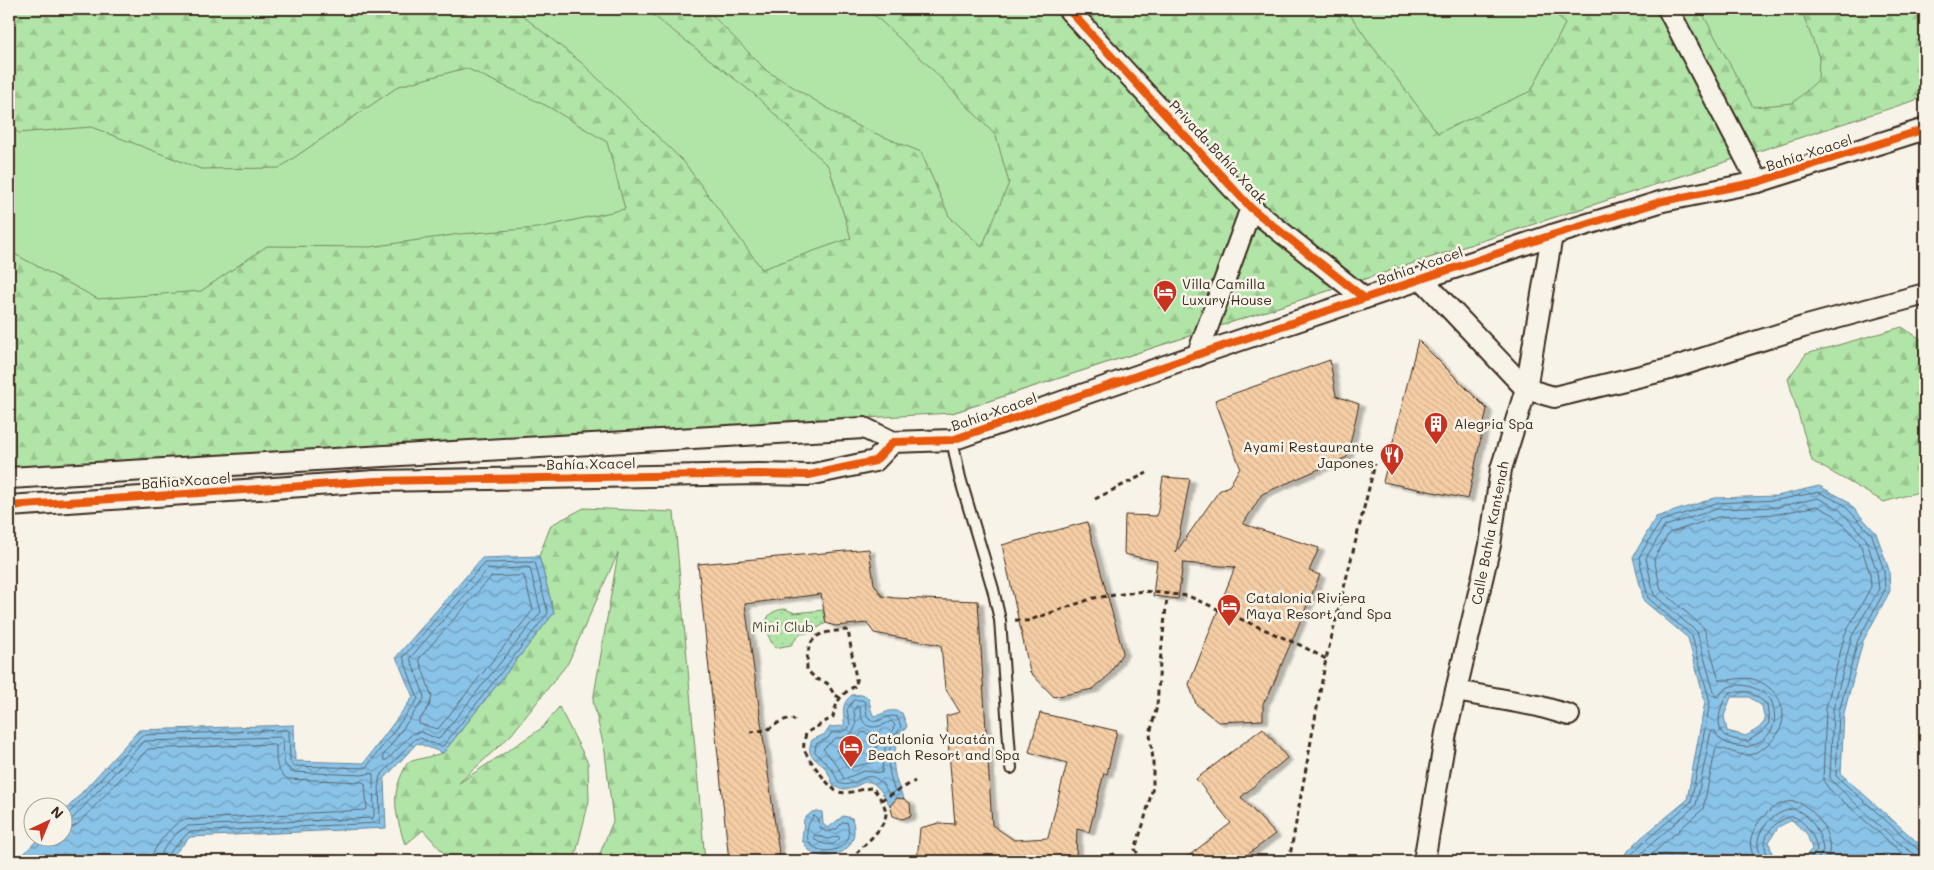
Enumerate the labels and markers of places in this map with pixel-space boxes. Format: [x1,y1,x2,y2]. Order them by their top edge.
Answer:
place label: Villa Camilla Luxury House [1182,274,1272,309]
hotel icon: Villa Camilla Luxury House [1152,279,1178,313]
building icon: Alegria Spa [1423,411,1449,445]
place label: Alegria Spa [1454,414,1534,433]
place label: Ayami Restaurante Japones [1243,437,1374,472]
restaurant icon: Ayami Restaurante Japones [1379,442,1405,476]
place label: Catalonia Riviera Maya Resort and Spa [1246,588,1392,623]
hotel icon: Catalonia Riviera Maya Resort and Spa [1216,593,1242,627]
place label: Catalonia Yucatán Beach Resort and Spa [868,729,1020,764]
hotel icon: Catalonia Yucatán Beach Resort and Spa [838,734,864,768]

